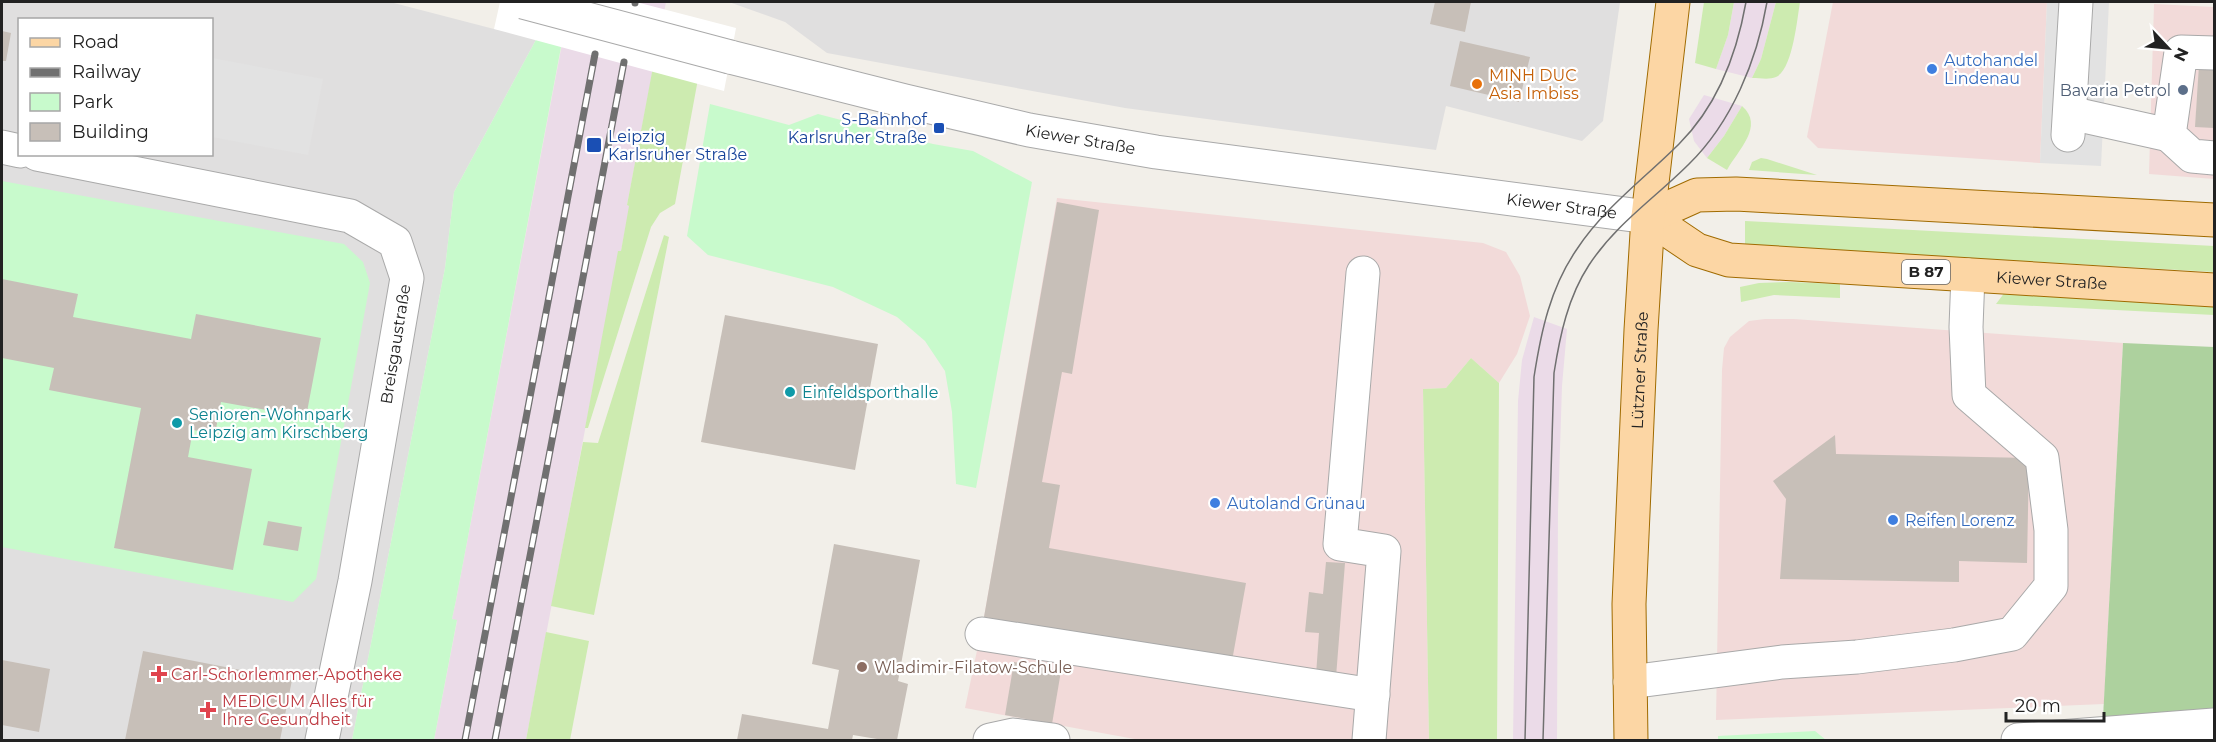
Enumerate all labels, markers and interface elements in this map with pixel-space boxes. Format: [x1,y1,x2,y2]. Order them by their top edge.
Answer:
legend [18,18,213,156]
north arrow [2138,18,2198,78]
text: Road [72,31,119,53]
text: N [2170,44,2192,64]
place label: Autohandel Lindenau [1944,51,2038,88]
text: Railway [72,61,141,83]
marker: Autohandel Lindenau [1925,62,1939,76]
place label: MINH DUC Asia Imbiss [1489,66,1579,103]
marker: MINH DUC Asia Imbiss [1470,77,1484,91]
place label: Bavaria Petrol [2060,81,2171,100]
marker: Bavaria Petrol [2176,83,2190,97]
text: Park [72,91,113,113]
place label: S-Bahnhof Karlsruher Straße [788,110,928,147]
text: Building [72,121,149,143]
marker: S-Bahnhof Karlsruher Straße [932,121,946,135]
street label: Kiewer Straße [1024,121,1137,158]
place label: Leipzig Karlsruher Straße [608,127,747,164]
marker: Leipzig Karlsruher Straße [585,136,603,154]
street label: Kiewer Straße [1505,189,1618,223]
road number: B 87 [1902,260,1950,284]
street label: Kiewer Straße [1996,268,2108,293]
street label: Breisgaustraße [377,283,414,405]
street label: Lützner Straße [1628,311,1652,430]
place label: Einfeldsporthalle [802,383,938,402]
marker: Einfeldsporthalle [783,385,797,399]
place label: Senioren-Wohnpark Leipzig am Kirschberg [189,405,368,442]
marker: Senioren-Wohnpark Leipzig am Kirschberg [170,416,184,430]
place label: Autoland Grünau [1227,494,1365,513]
marker: Autoland Grünau [1208,496,1222,510]
place label: Reifen Lorenz [1905,511,2015,530]
marker: Reifen Lorenz [1886,513,1900,527]
place label: Wladimir-Filatow-Schule [874,658,1072,677]
marker: Wladimir-Filatow-Schule [855,660,869,674]
place label: Carl-Schorlemmer-Apotheke [171,665,402,684]
marker: Carl-Schorlemmer-Apotheke [152,667,166,681]
scale bar [2006,685,2104,723]
place label: MEDICUM Alles für Ihre Gesundheit [222,692,374,729]
text: 20 m [2015,695,2061,717]
marker: MEDICUM Alles für Ihre Gesundheit [199,701,217,719]

